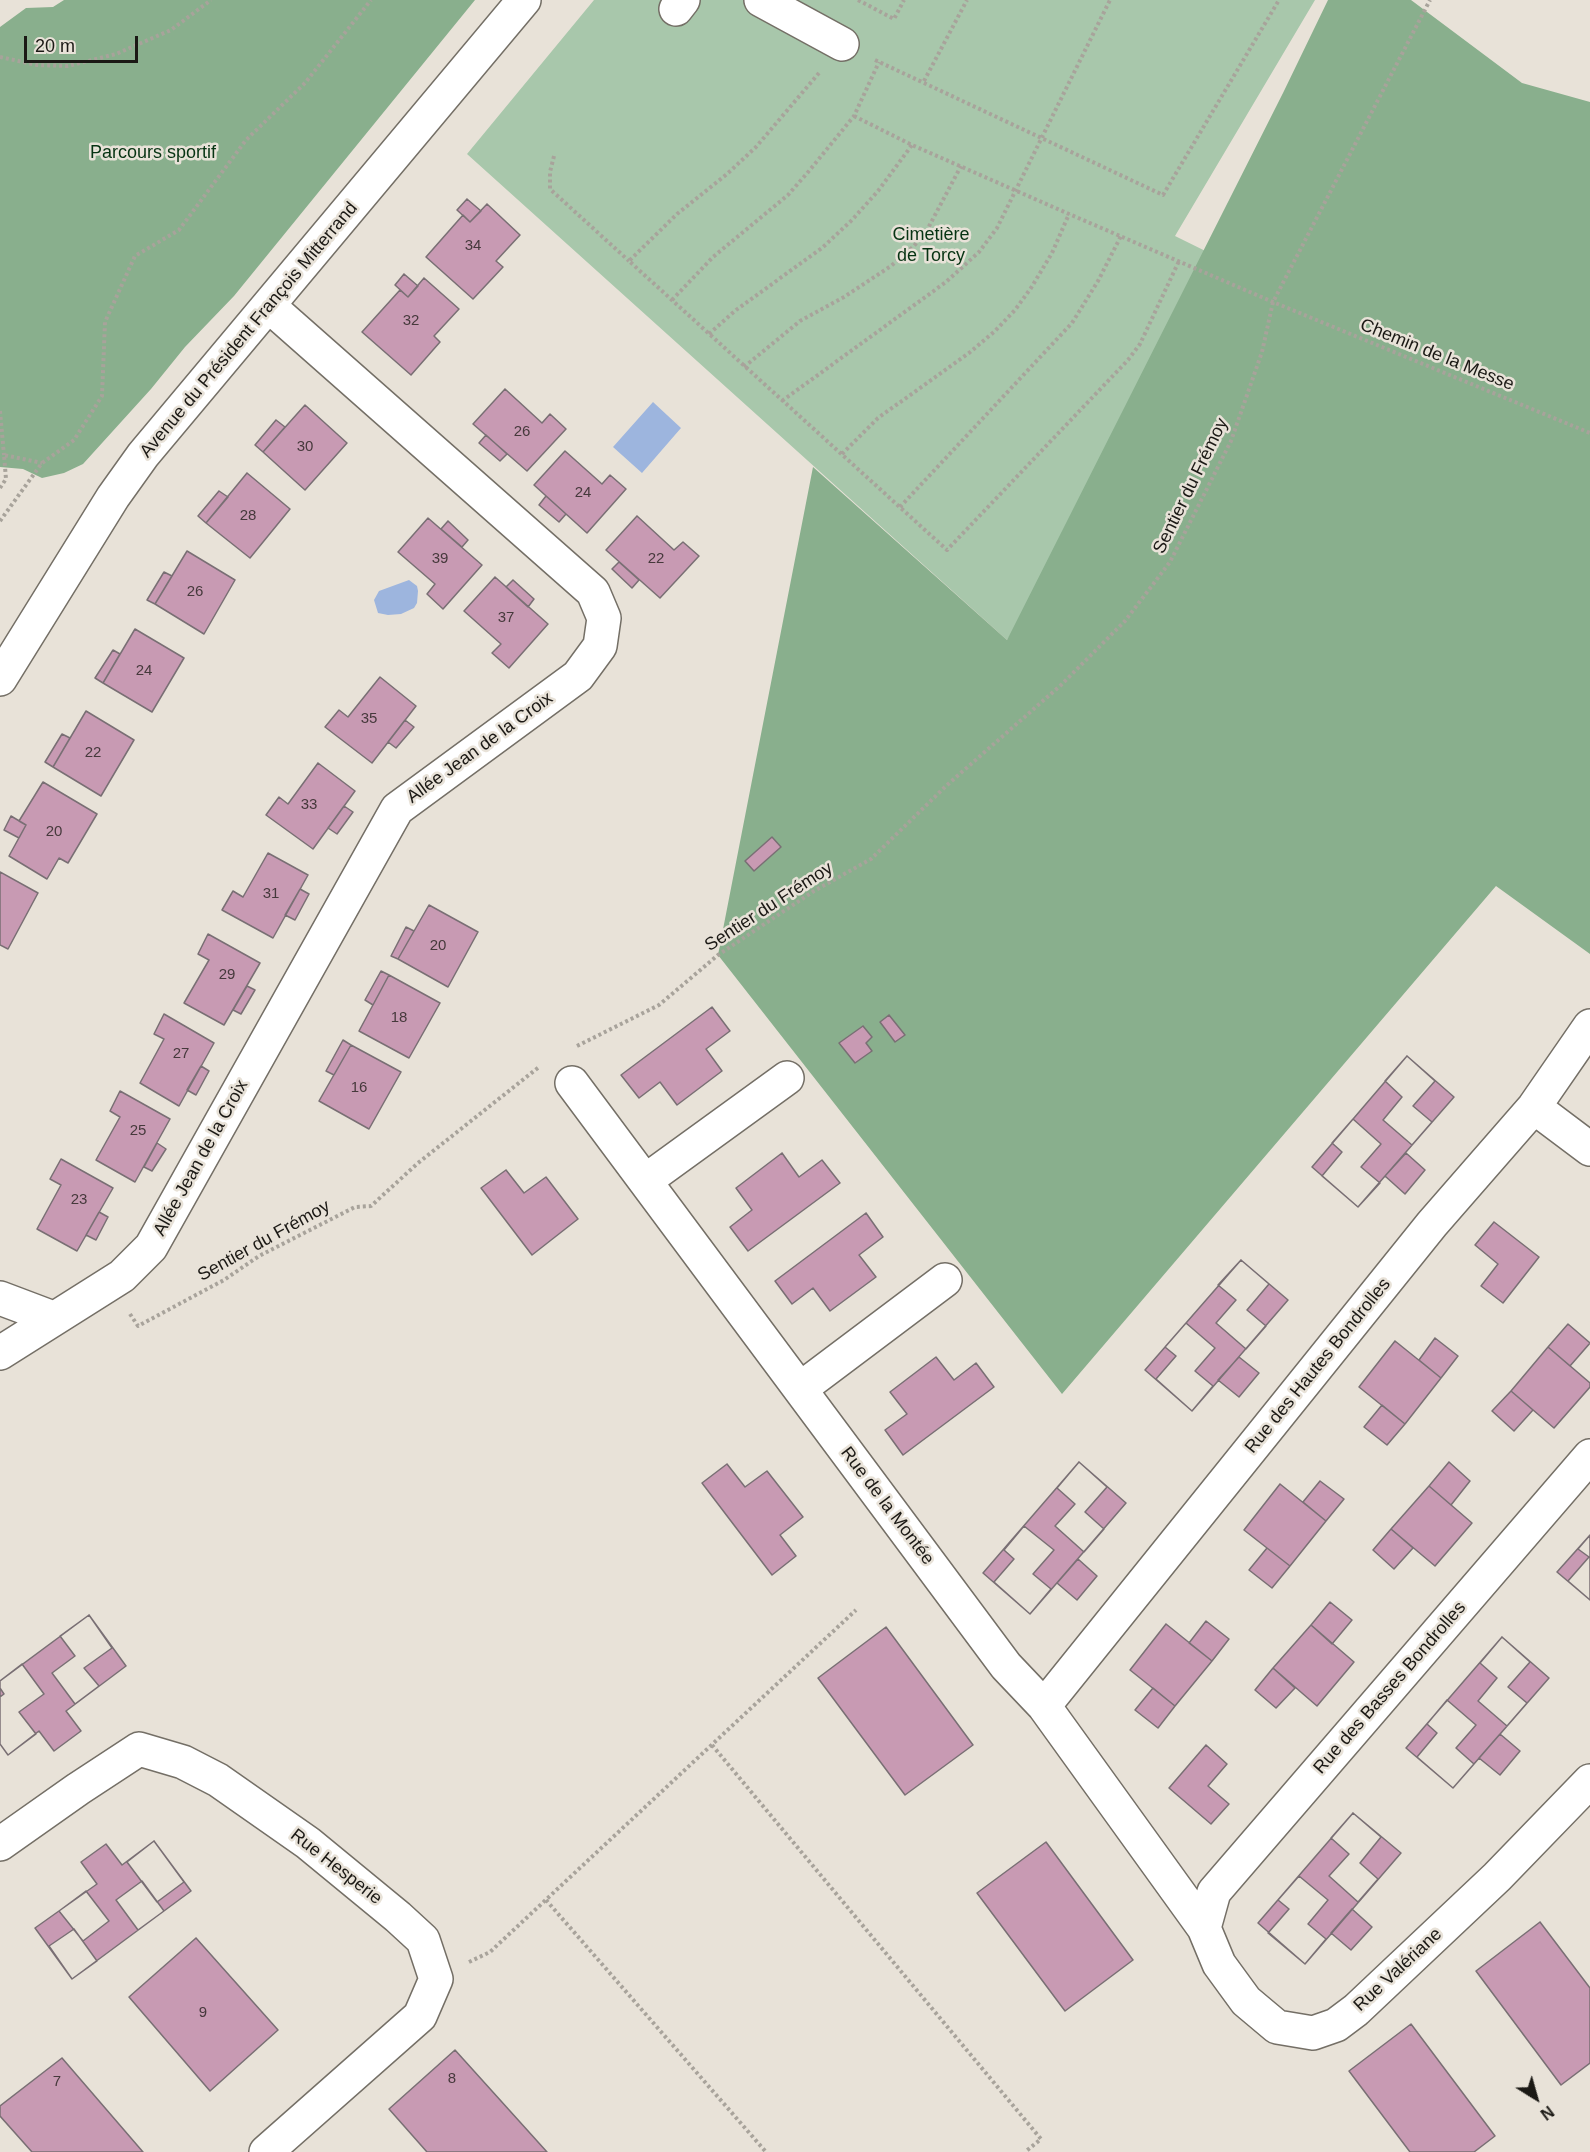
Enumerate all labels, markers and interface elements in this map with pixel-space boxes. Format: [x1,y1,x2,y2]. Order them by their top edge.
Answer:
scale bar [27,24,141,62]
text: 20 m [35,36,75,56]
park label: Parcours sportif [90,142,216,164]
street label: Avenue du Président François Mitterrand [136,198,362,462]
park label: Cimetière de Torcy [892,224,970,266]
house number: 34 [465,237,481,255]
house number: 32 [403,312,419,330]
street label: Chemin de la Messe [1357,314,1517,396]
street label: Sentier du Frémoy [1149,415,1233,557]
house number: 26 [514,423,530,441]
house number: 30 [297,438,313,456]
house number: 24 [575,484,591,502]
house number: 28 [240,507,256,525]
house number: 39 [432,550,448,568]
house number: 22 [648,550,664,568]
house number: 26 [187,583,203,601]
house number: 37 [498,609,514,627]
house number: 24 [136,662,152,680]
street label: Allée Jean de la Croix [403,688,557,808]
house number: 35 [361,710,377,728]
house number: 22 [85,744,101,762]
house number: 33 [301,796,317,814]
house number: 20 [46,823,62,841]
street label: Sentier du Frémoy [701,858,837,956]
house number: 31 [263,885,279,903]
house number: 20 [430,937,446,955]
house number: 29 [219,966,235,984]
house number: 18 [391,1009,407,1027]
house number: 27 [173,1045,189,1063]
street label: Allée Jean de la Croix [149,1076,253,1240]
house number: 16 [351,1079,367,1097]
house number: 25 [130,1122,146,1140]
house number: 23 [71,1191,87,1209]
street label: Sentier du Frémoy [194,1196,334,1286]
street label: Rue des Hautes Bondrolles [1241,1274,1395,1458]
street label: Rue de la Montée [836,1443,938,1569]
street label: Rue des Basses Bondrolles [1309,1597,1471,1779]
street label: Rue Hesperie [286,1825,386,1909]
street label: Rue Valériane [1349,1924,1447,2016]
house number: 9 [199,2004,207,2022]
north arrow [1506,2068,1566,2128]
house number: 8 [448,2070,456,2088]
house number: 7 [53,2073,61,2091]
text: N [1537,2103,1557,2123]

